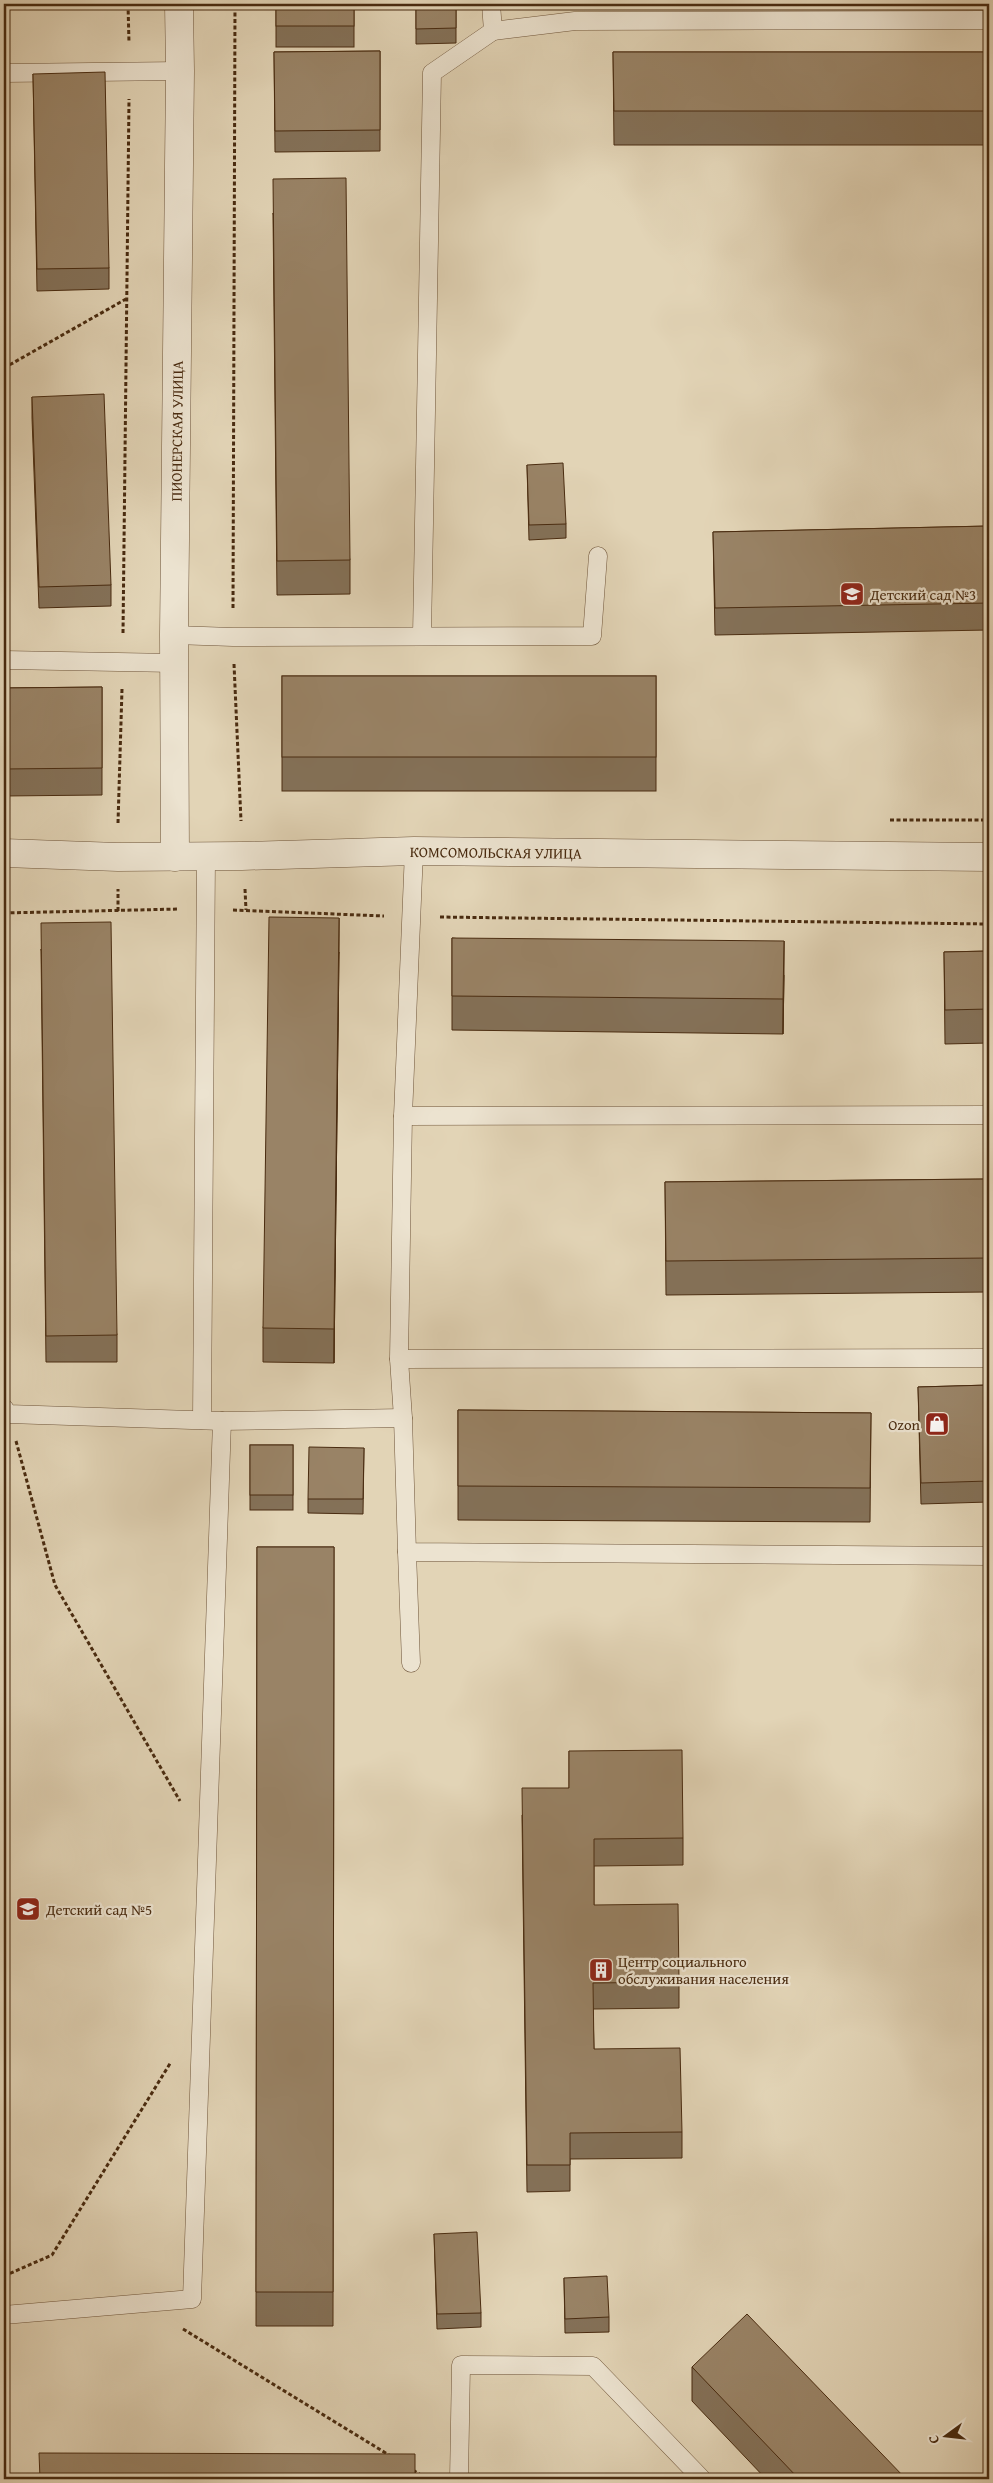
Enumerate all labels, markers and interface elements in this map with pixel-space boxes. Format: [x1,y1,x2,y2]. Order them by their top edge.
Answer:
street label: ПИОНЕРСКАЯ УЛИЦА [165,361,187,501]
school or university icon: Детский сад №3 [839,581,865,607]
place label: Детский сад №3 [869,584,976,605]
street label: КОМСОМОЛЬСКАЯ УЛИЦА [410,840,582,863]
shop icon: Ozon [924,1411,950,1437]
place label: Ozon [888,1414,921,1435]
school or university icon: Детский сад №5 [15,1896,41,1922]
place label: Детский сад №5 [45,1899,152,1920]
place label: Центр социального обслуживания населения [618,1951,789,1989]
building icon: Центр социального обслуживания населения [588,1957,614,1983]
north arrow [920,2410,970,2460]
text: С [923,2433,944,2446]

